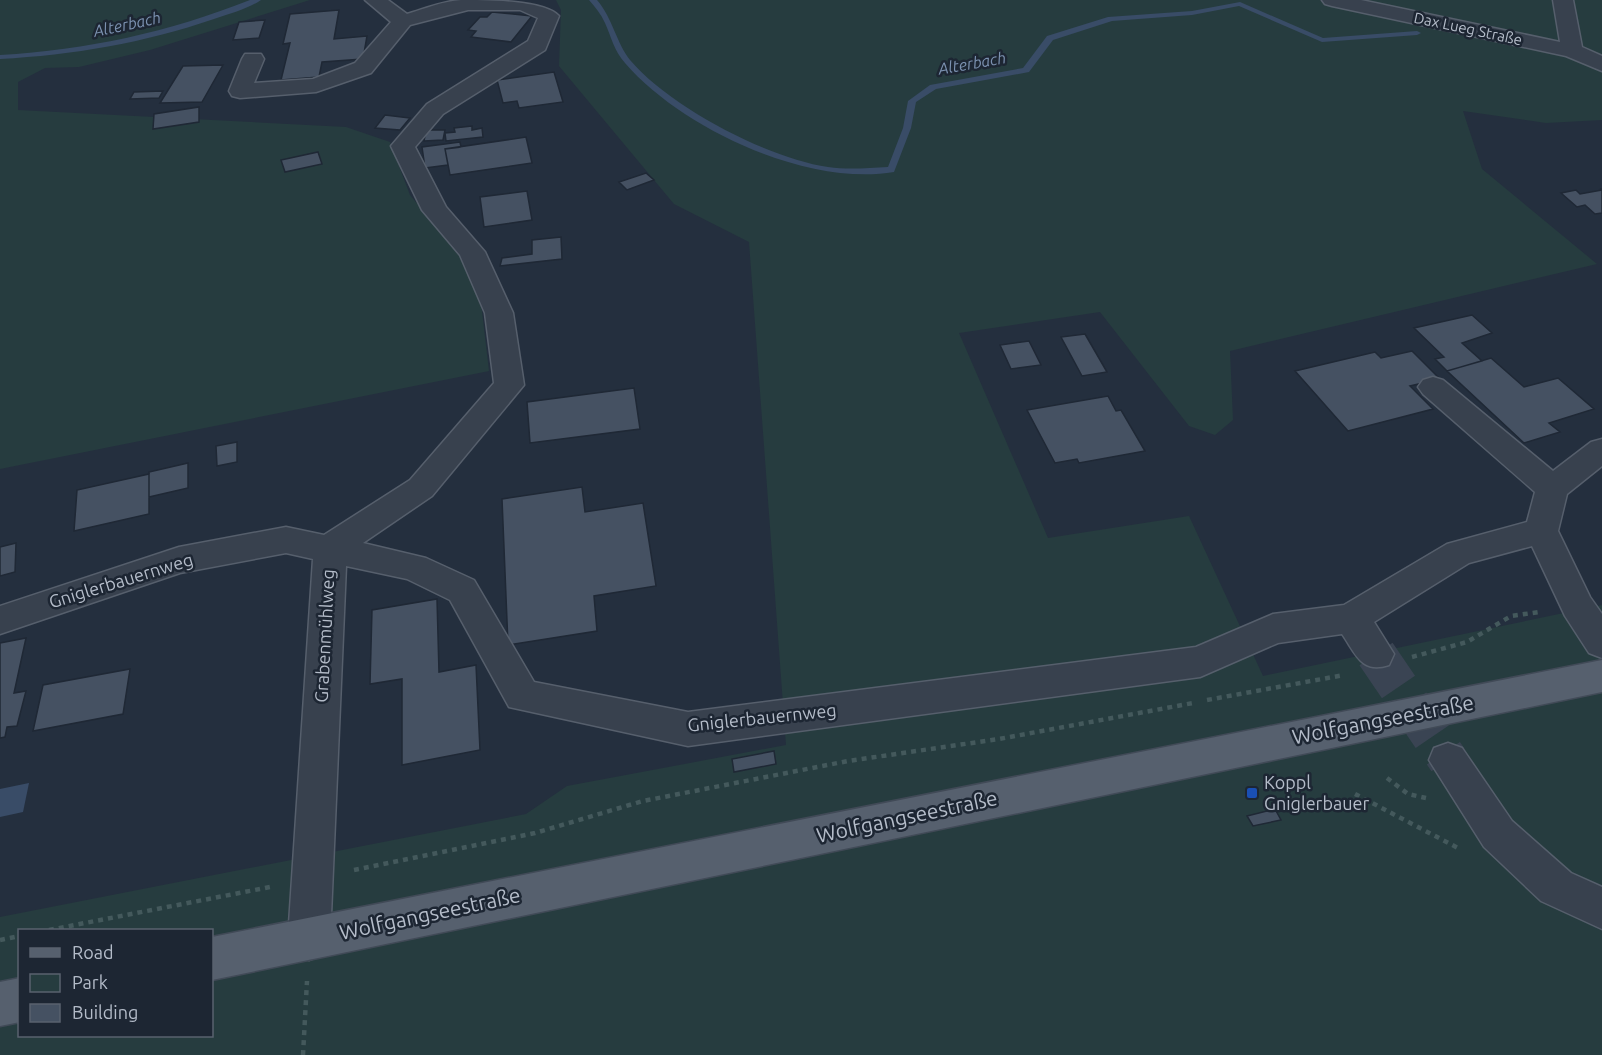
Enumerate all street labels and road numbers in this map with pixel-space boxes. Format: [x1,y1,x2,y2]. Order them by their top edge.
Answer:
street label: Dax Lueg Straße [1412,9,1524,48]
street label: Gniglerbauernweg [46,549,195,611]
street label: Grabenmühlweg [311,569,337,703]
street label: Wolfgangseestraße [1290,690,1476,748]
street label: Gniglerbauernweg [686,699,837,735]
street label: Wolfgangseestraße [814,785,1000,847]
street label: Wolfgangseestraße [337,882,523,944]

